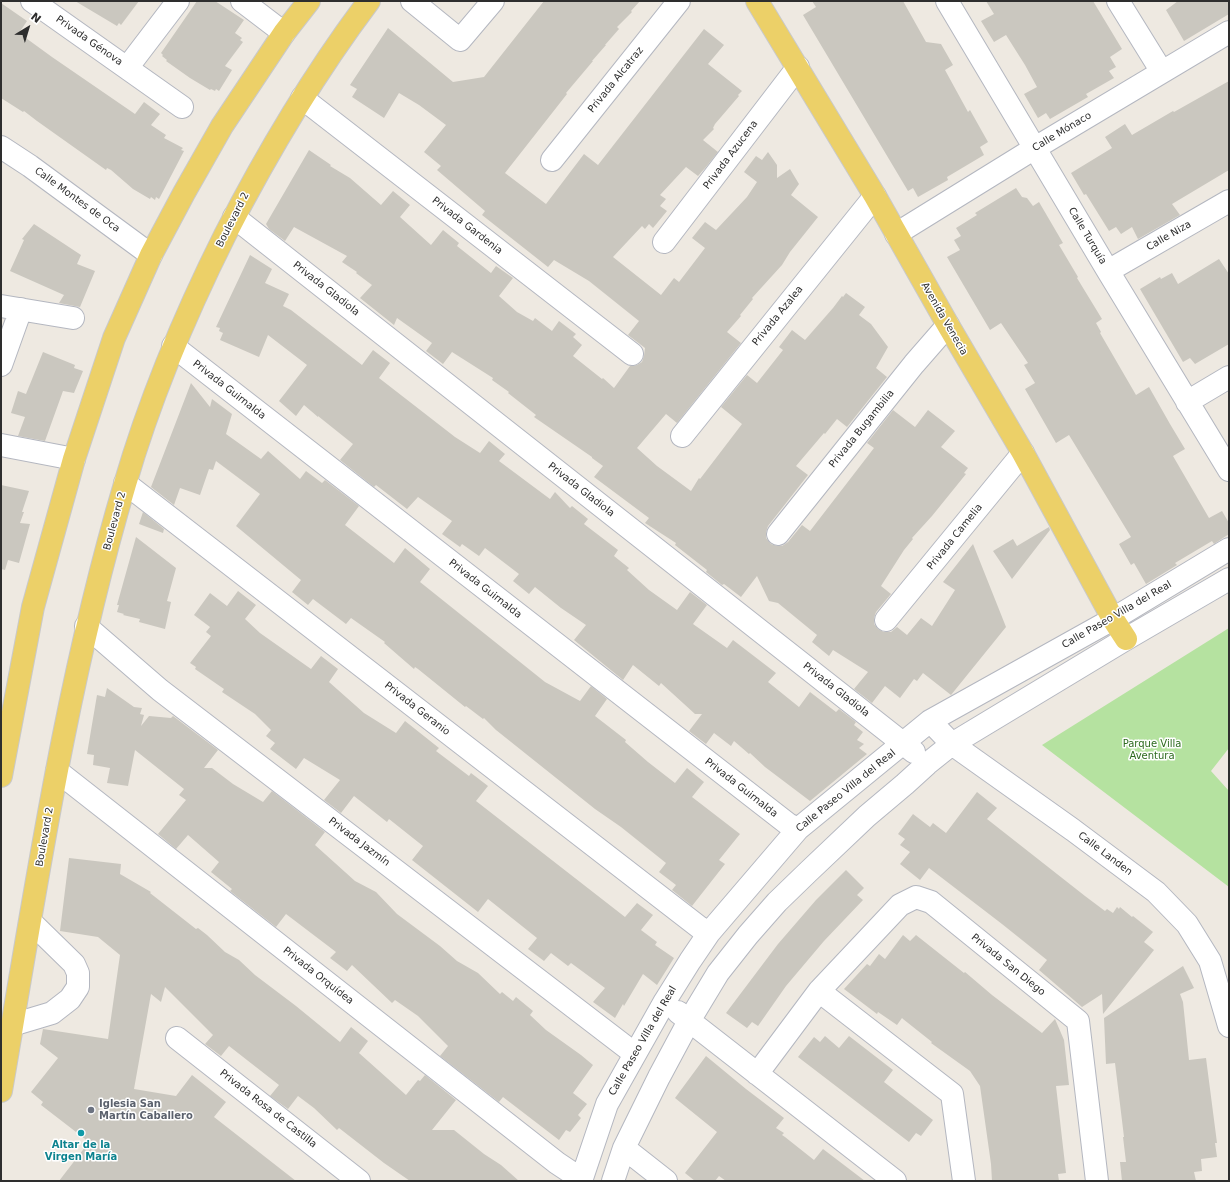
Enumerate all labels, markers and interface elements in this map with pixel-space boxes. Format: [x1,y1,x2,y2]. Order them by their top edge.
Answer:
north arrow [8,8,48,48]
text: N [28,10,43,26]
street label: Privada Génova [53,13,125,69]
street label: Privada Alcatraz [586,45,646,115]
street label: Calle Mónaco [1030,110,1094,154]
street label: Privada Azucena [701,118,761,192]
street label: Calle Montes de Oca [32,165,122,235]
street label: Boulevard 2 [214,190,252,250]
street label: Privada Gardenia [429,195,505,257]
street label: Calle Turquía [1065,205,1109,267]
street label: Calle Niza [1145,218,1193,254]
street label: Privada Gladiola [290,259,362,319]
street label: Avenida Venecia [918,280,970,358]
street label: Privada Azalea [750,284,806,348]
street label: Privada Guirnalda [190,358,268,422]
street label: Privada Bugambilia [827,388,897,470]
street label: Privada Gladiola [545,460,617,520]
street label: Boulevard 2 [101,490,129,552]
street label: Privada Camelia [925,502,985,572]
street label: Privada Guirnalda [446,557,524,621]
street label: Calle Paseo Villa del Real [1060,579,1174,651]
street label: Privada Gladiola [800,660,872,720]
street label: Privada Geranio [382,680,452,738]
park label: Parque Villa Aventura [1123,738,1181,762]
street label: Calle Paseo Villa del Real [794,747,898,835]
street label: Privada Guirnalda [702,756,780,820]
street label: Boulevard 2 [34,806,56,868]
street label: Privada Jazmín [326,815,392,869]
street label: Calle Landen [1075,830,1135,878]
street label: Privada San Diego [969,932,1047,998]
street label: Privada Orquídea [280,945,356,1007]
street label: Calle Paseo Villa del Real [607,984,679,1098]
street label: Privada Rosa de Castilla [217,1067,319,1151]
place label: Iglesia San Martín Caballero [99,1098,193,1122]
marker: Iglesia San Martín Caballero [86,1105,96,1115]
marker: Altar de la Virgen María [76,1128,86,1138]
place label: Altar de la Virgen María [45,1139,117,1162]

